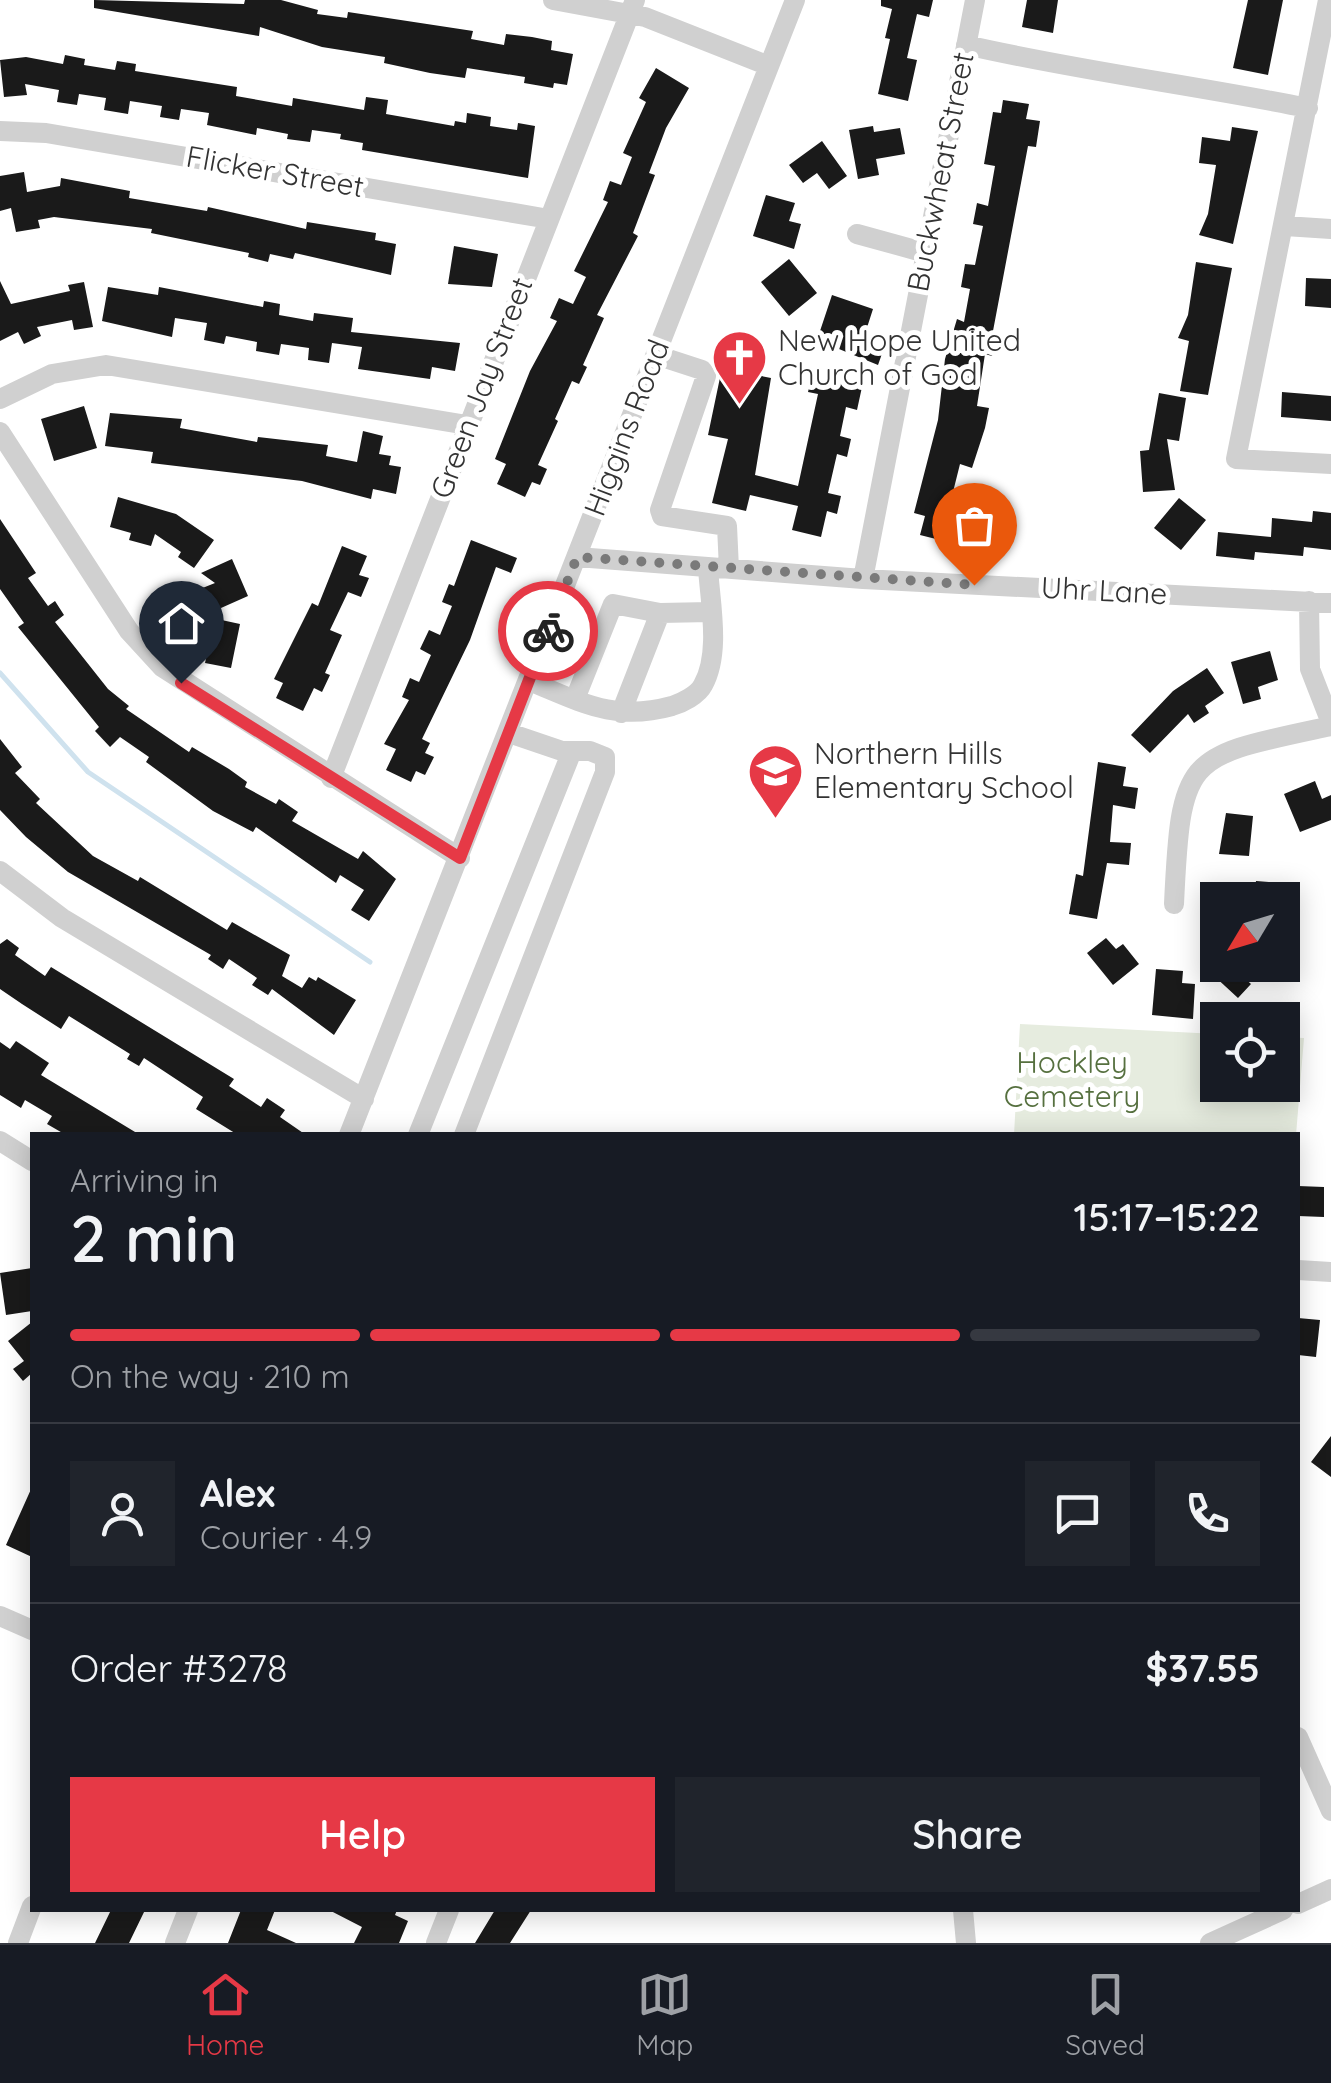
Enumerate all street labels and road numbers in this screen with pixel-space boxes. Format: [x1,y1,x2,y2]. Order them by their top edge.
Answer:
street label: Buckwheat Street [898,49,982,295]
street label: Flicker Street [183,137,367,205]
street label: Green Jay Street [421,272,541,504]
street label: Higgins Road [575,334,677,521]
street label: Uhr Lane [1040,568,1168,612]

